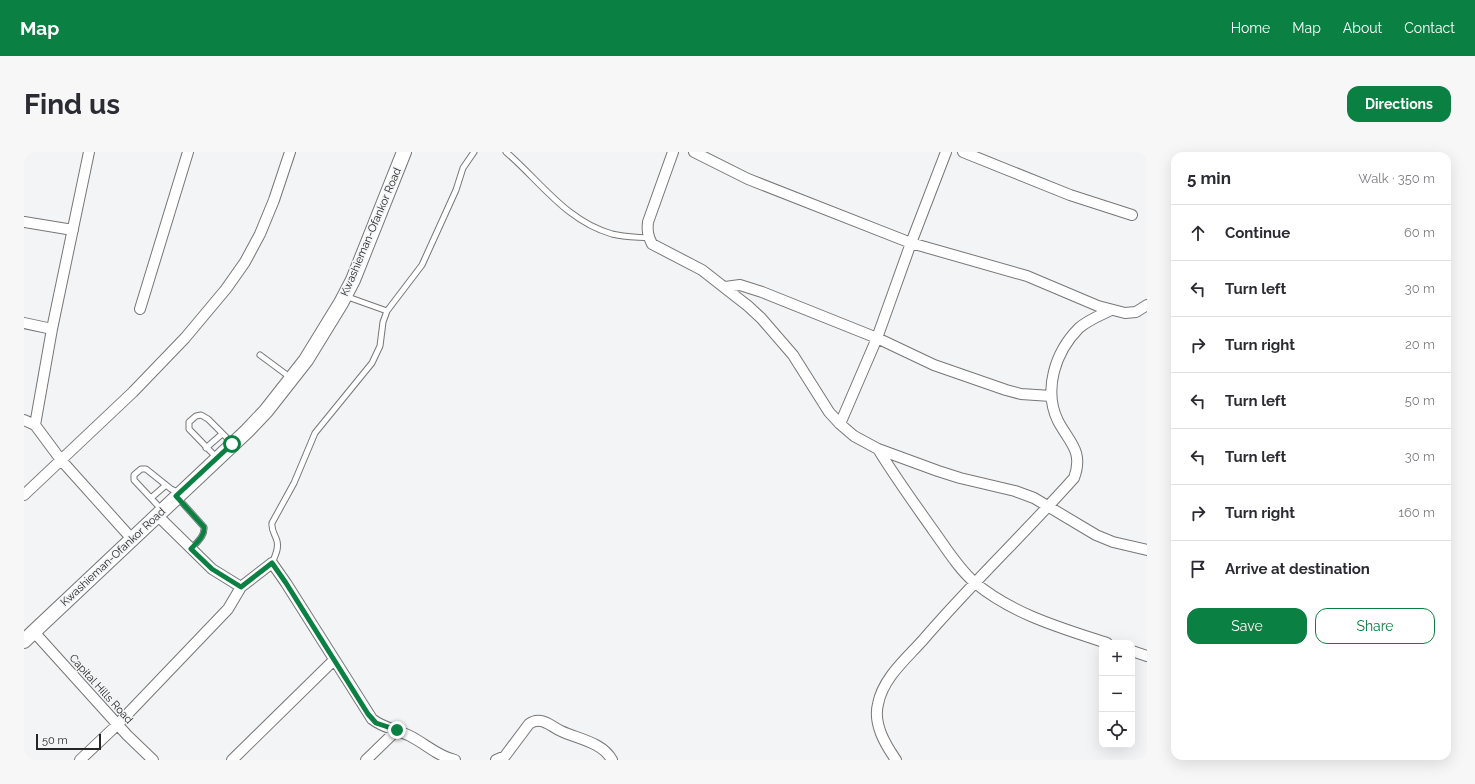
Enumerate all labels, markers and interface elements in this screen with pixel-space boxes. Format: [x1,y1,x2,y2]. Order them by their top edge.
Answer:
text: Map [20,17,59,39]
text: Home [1231,20,1270,36]
text: Map [1292,20,1321,36]
text: About [1343,20,1382,36]
text: Contact [1404,20,1455,36]
button: Directions [1347,86,1451,122]
text: Find us [24,88,120,121]
street label: Kwashieman-Ofankor Road [338,166,404,298]
text: 5 min [1187,168,1231,188]
text: Walk · 350 m [1358,171,1435,186]
icon: ahead [1187,222,1209,244]
text: Continue [1225,224,1290,242]
text: 60 m [1404,225,1435,240]
icon: left [1187,278,1209,300]
text: Turn left [1225,280,1286,298]
text: 30 m [1405,281,1435,296]
icon: right [1187,334,1209,356]
text: Turn right [1225,336,1295,354]
text: 20 m [1405,337,1435,352]
icon: left [1187,390,1209,412]
text: Turn left [1225,392,1286,410]
text: 50 m [1405,393,1435,408]
route start [223,435,241,453]
icon: left [1187,446,1209,468]
text: Turn left [1225,448,1286,466]
text: 30 m [1405,449,1435,464]
icon: right [1187,502,1209,524]
text: Turn right [1225,504,1295,522]
street label: Kwashieman-Ofankor Road [58,505,168,609]
text: 160 m [1398,505,1435,520]
icon: arrive [1187,558,1209,580]
text: Arrive at destination [1225,560,1370,578]
button: Save [1187,608,1307,644]
button: Share [1315,608,1435,644]
map controls [1099,640,1135,748]
button: + [1099,640,1135,676]
street label: Capital Hills Road [66,652,136,726]
button: − [1099,676,1135,712]
button: locate [1099,712,1135,748]
route end [388,721,406,739]
scale bar [36,732,101,751]
text: 50 m [42,734,68,747]

